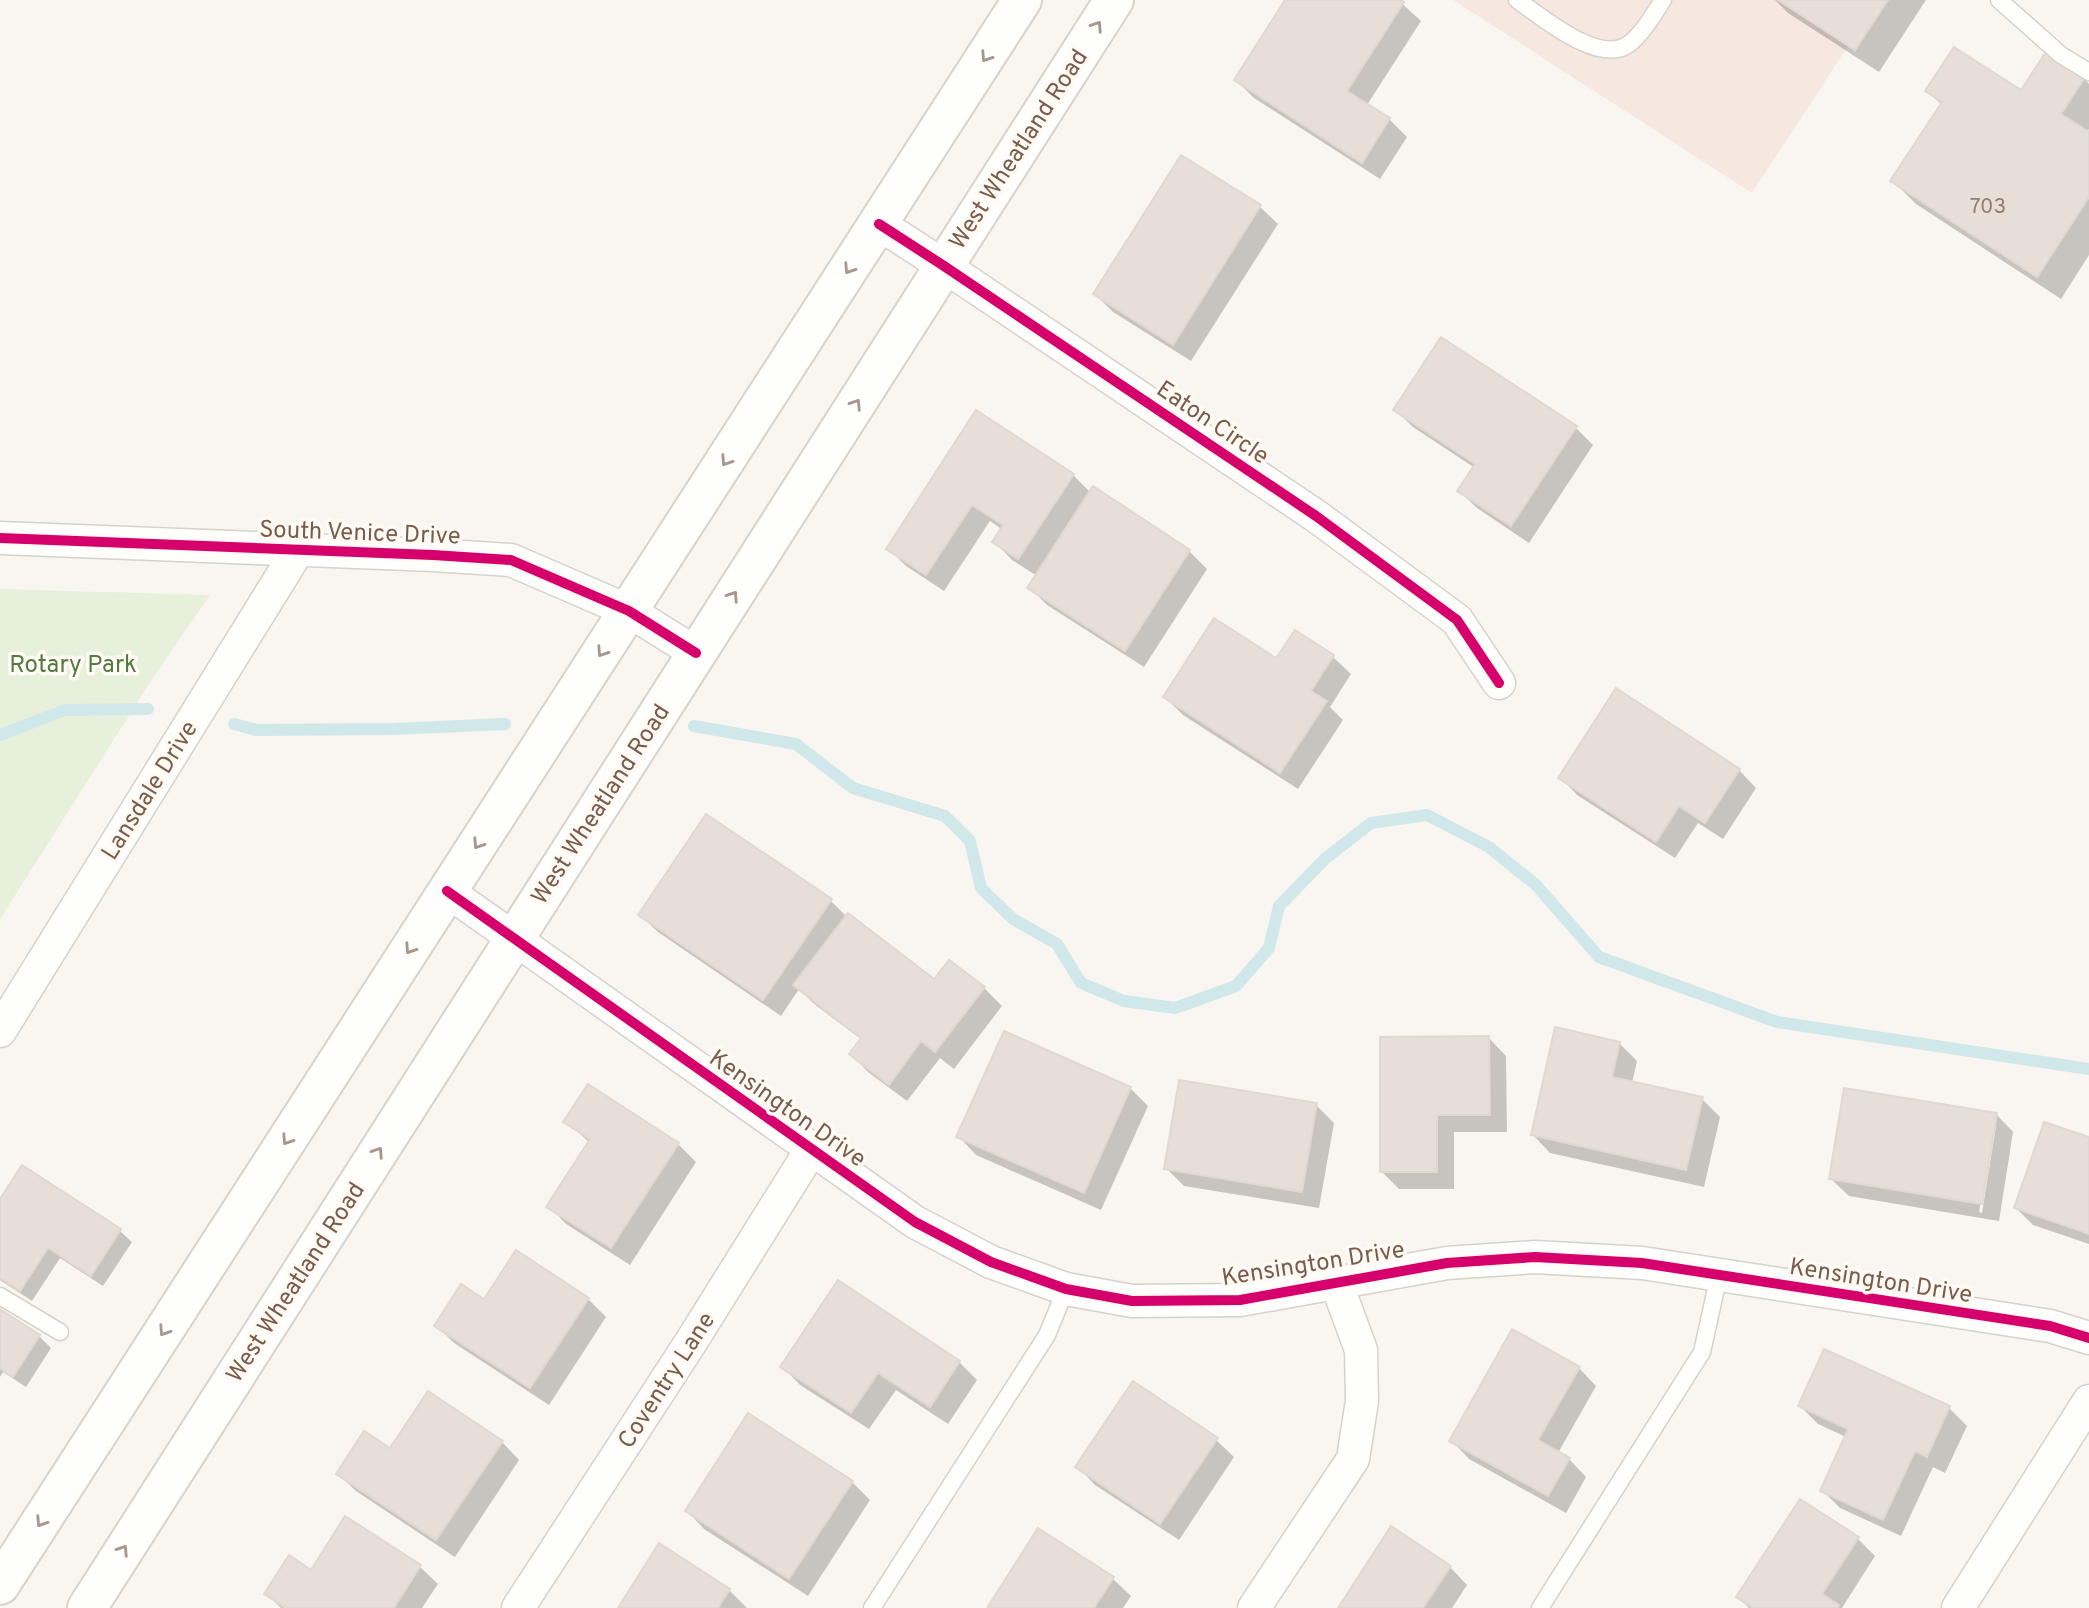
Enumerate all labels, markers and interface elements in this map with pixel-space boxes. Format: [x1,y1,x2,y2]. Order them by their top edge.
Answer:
one-way arrow [1088,21,1101,34]
street label: West Wheatland Road [944,44,1096,256]
one-way arrow [981,50,994,63]
house number: 703 [1970,194,2006,221]
one-way arrow [845,262,858,275]
street label: Eaton Circle [1150,375,1274,472]
one-way arrow [847,399,860,412]
one-way arrow [721,453,734,466]
street label: South Venice Drive [259,515,461,553]
one-way arrow [725,590,738,603]
one-way arrow [598,644,611,657]
park label: Rotary Park [9,651,137,681]
street label: West Wheatland Road [526,699,678,911]
street label: Lansdale Drive [96,716,205,866]
one-way arrow [474,836,487,849]
one-way arrow [406,941,419,954]
street label: Kensington Drive [703,1044,871,1175]
one-way arrow [283,1132,296,1145]
one-way arrow [369,1147,382,1160]
street label: West Wheatland Road [221,1177,373,1389]
street label: Kensington Drive [1220,1236,1407,1294]
street label: Kensington Drive [1787,1253,1974,1311]
street label: Coventry Lane [612,1307,723,1455]
one-way arrow [160,1323,172,1336]
one-way arrow [36,1515,49,1528]
one-way arrow [115,1545,128,1558]

